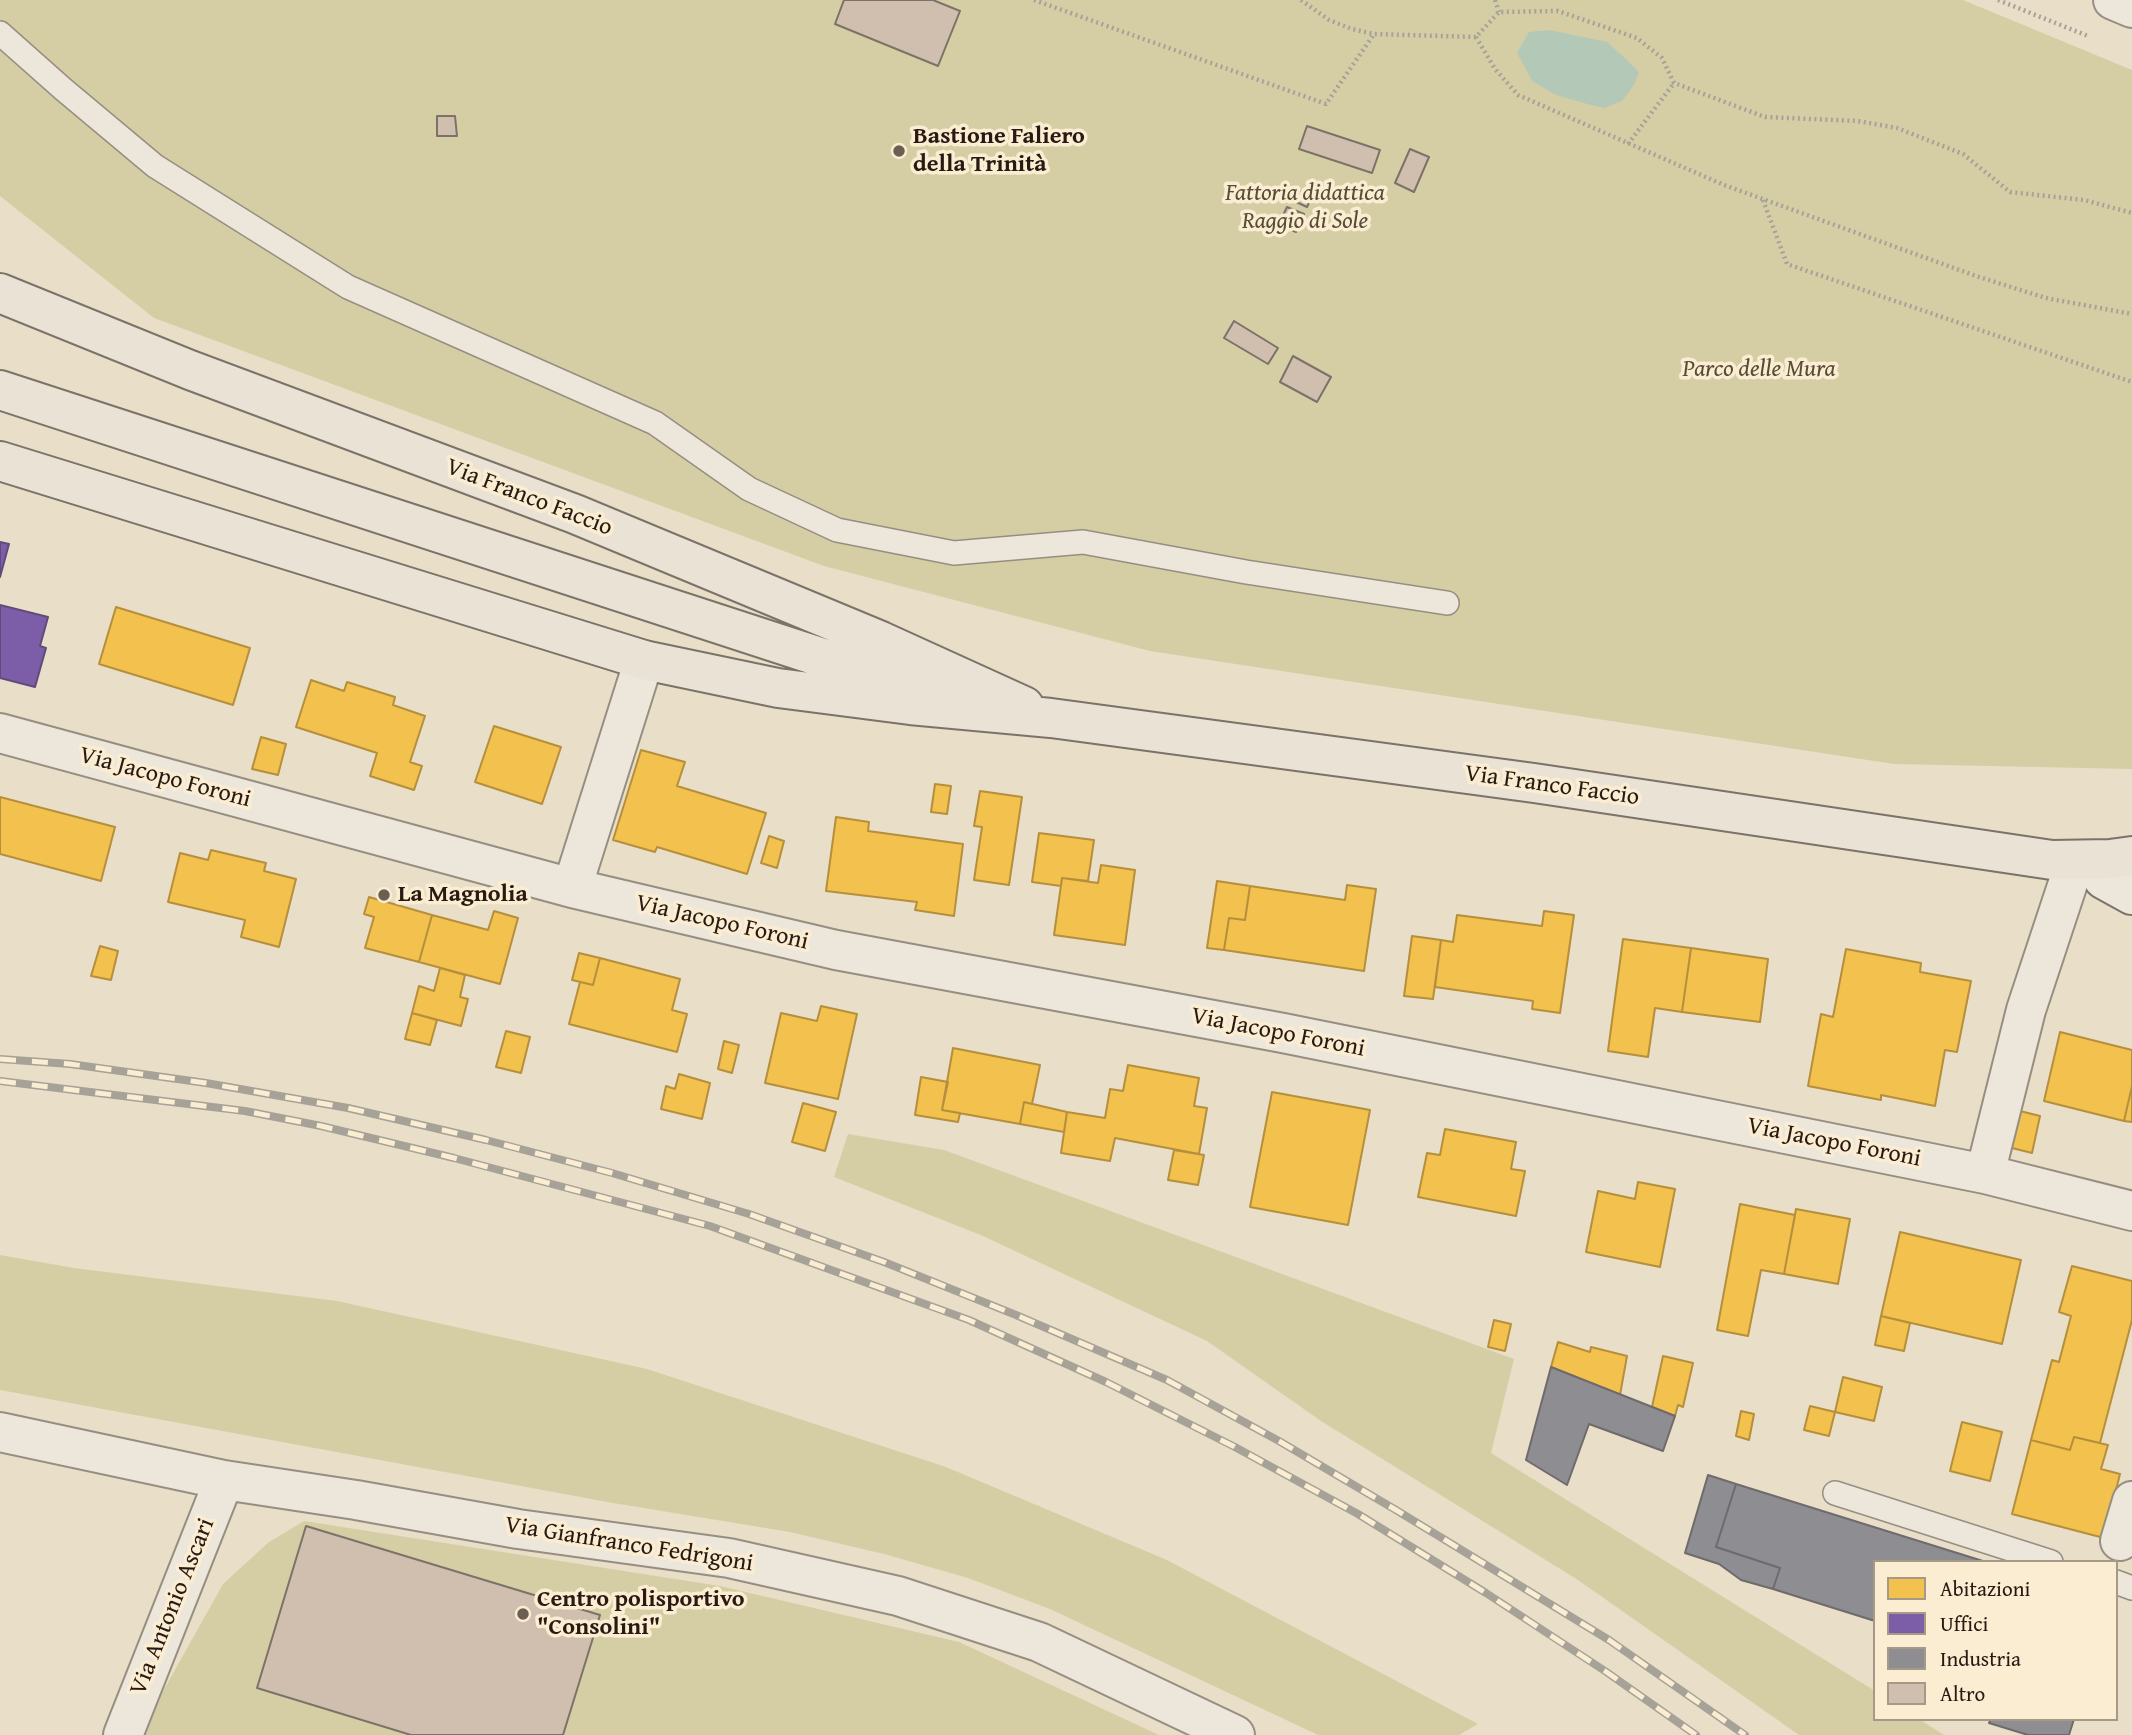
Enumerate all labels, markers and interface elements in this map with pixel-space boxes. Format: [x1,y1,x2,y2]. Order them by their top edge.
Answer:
place label: Bastione Faliero della Trinità [913,123,1085,179]
marker: Bastione Faliero della Trinità [891,143,907,159]
park label: Fattoria didattica Raggio di Sole [1225,180,1385,236]
park label: Parco delle Mura [1682,356,1836,384]
street label: Via Franco Faccio [442,453,616,543]
street label: Via Jacopo Foroni [76,741,254,815]
street label: Via Franco Faccio [1463,760,1641,812]
place label: La Magnolia [398,881,528,909]
marker: La Magnolia [376,887,392,903]
street label: Via Jacopo Foroni [633,889,811,957]
street label: Via Jacopo Foroni [1189,1002,1367,1064]
street label: Via Jacopo Foroni [1745,1112,1923,1174]
street label: Via Gianfranco Fedrigoni [503,1511,755,1579]
street label: Via Antonio Ascari [124,1514,222,1700]
legend [1873,1560,2118,1721]
text: Abitazioni [1940,1573,2030,1604]
place label: Centro polisportivo "Consolini" [537,1586,745,1642]
marker: Centro polisportivo "Consolini" [515,1606,531,1622]
text: Uffici [1940,1608,1988,1639]
text: Industria [1940,1643,2021,1674]
text: Altro [1940,1678,1985,1709]

